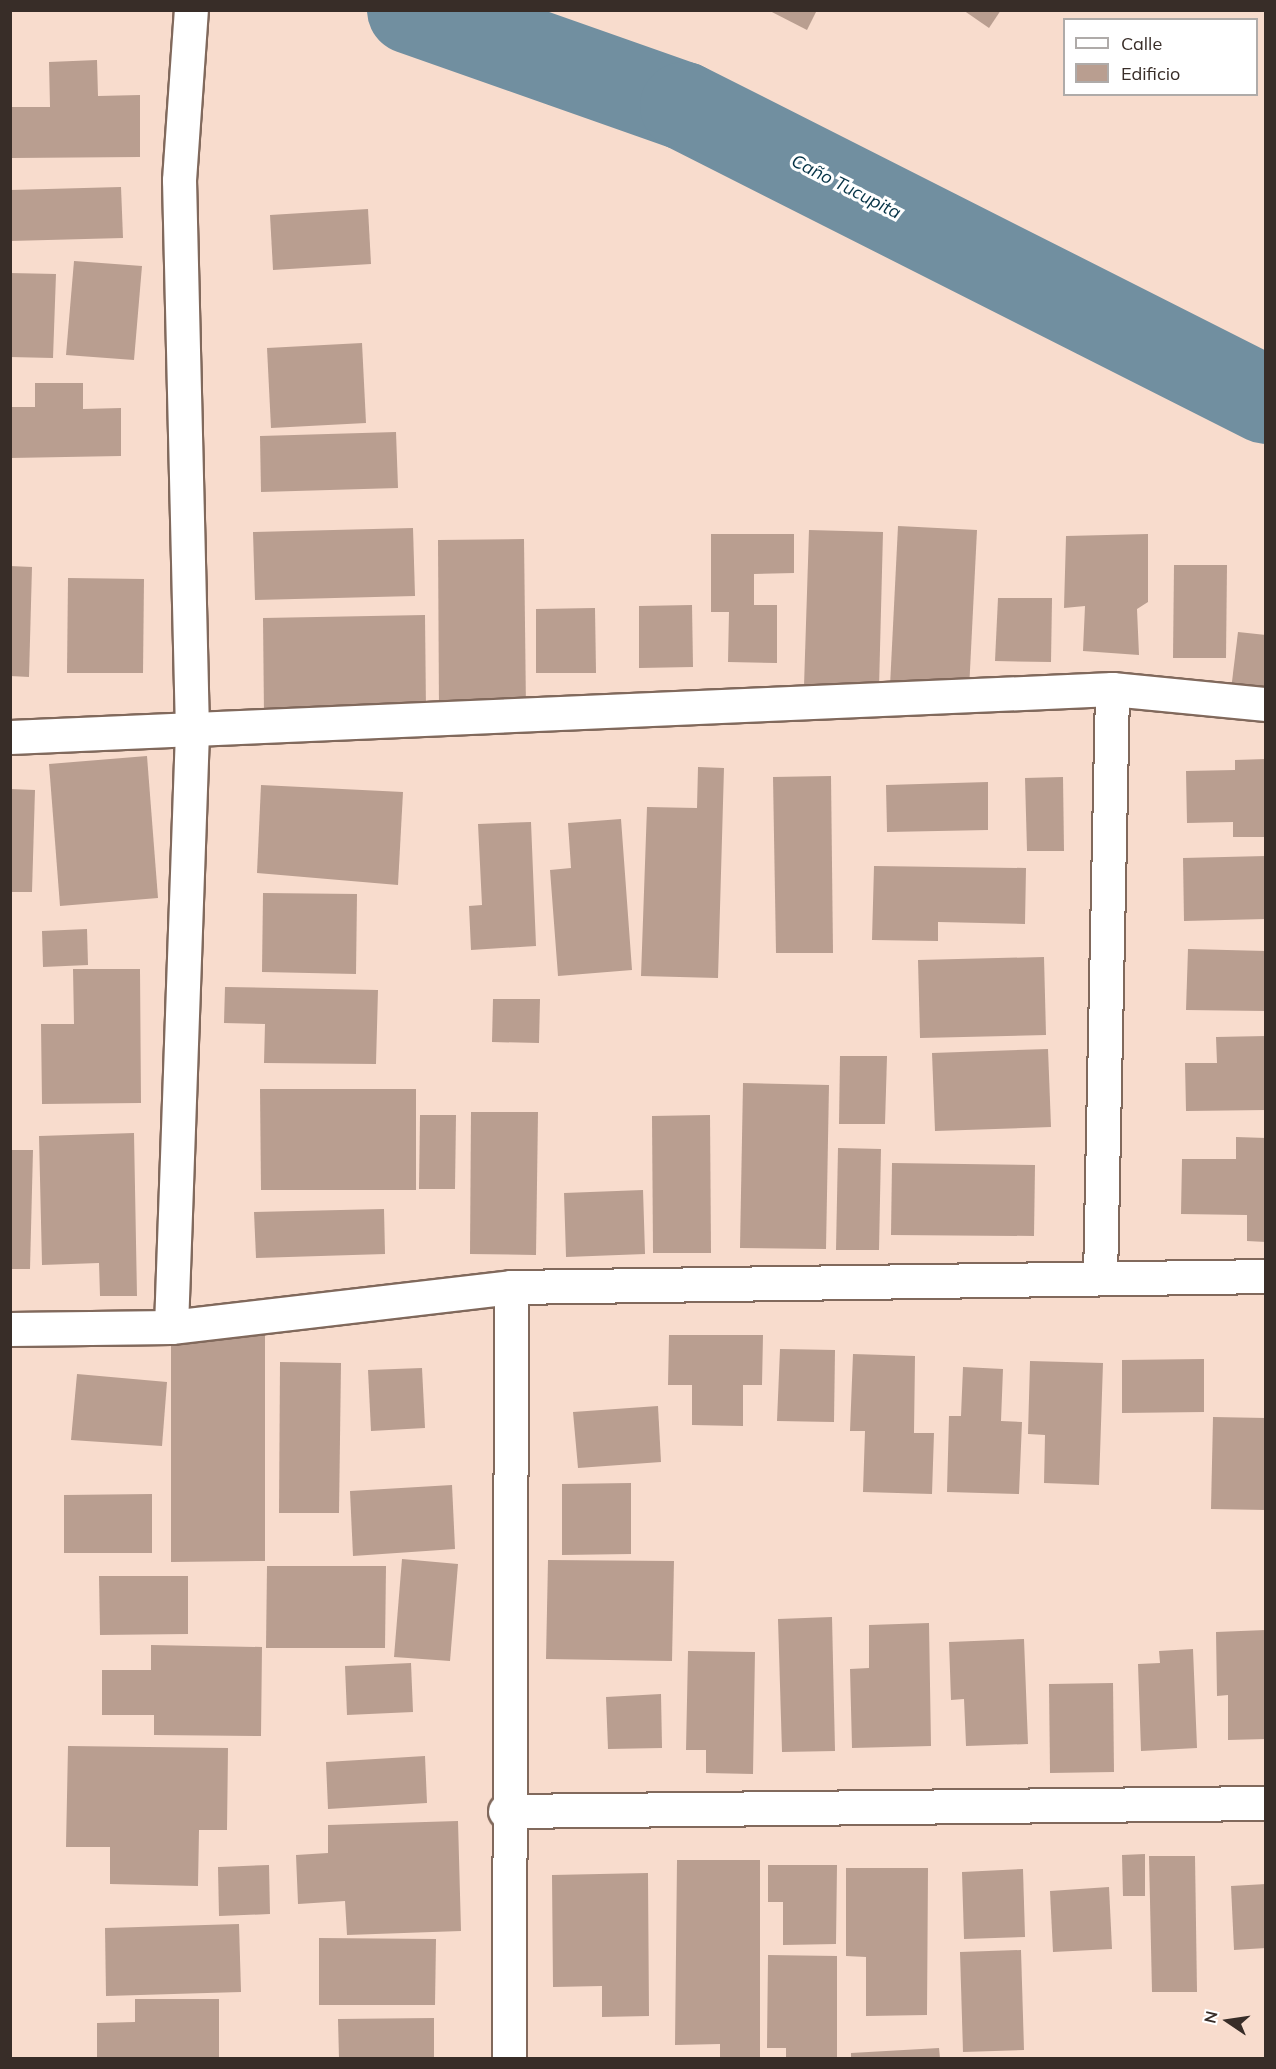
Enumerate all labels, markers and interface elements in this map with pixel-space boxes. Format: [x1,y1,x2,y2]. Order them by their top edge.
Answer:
legend [1063,18,1258,96]
text: Calle [1121,32,1162,55]
text: Edificio [1121,62,1180,85]
water label: Caño Tucupita [788,150,904,224]
north arrow [1198,1991,1258,2051]
text: N [1199,2009,1222,2025]

